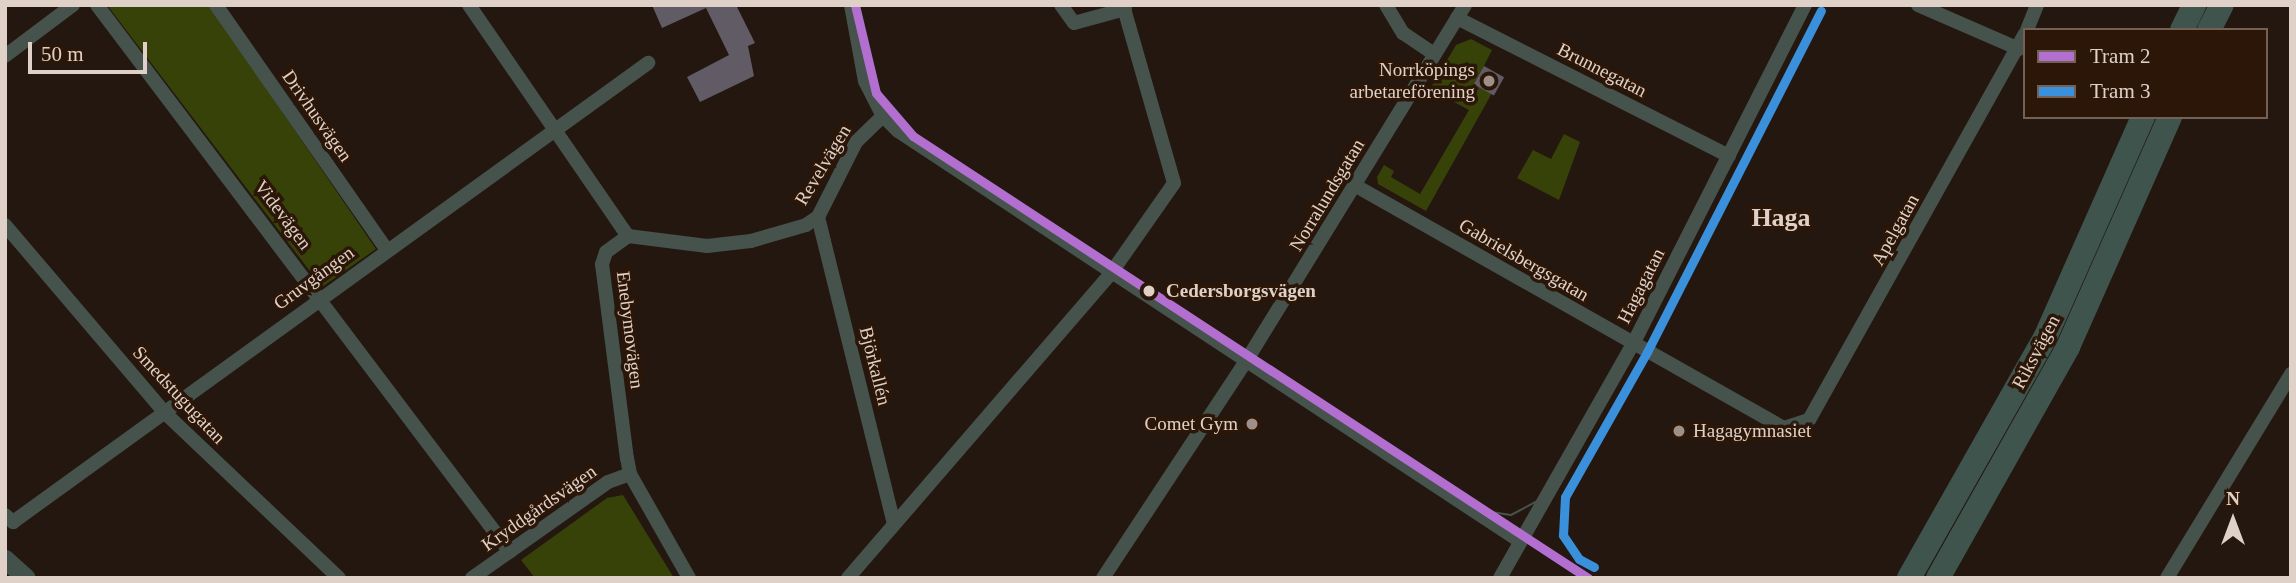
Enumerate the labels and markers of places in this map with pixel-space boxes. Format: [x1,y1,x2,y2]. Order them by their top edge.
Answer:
place label: Norrköpings arbetareförening [1349,59,1475,103]
marker: Norrköpings arbetareförening [1481,73,1497,89]
marker: Cedersborgsvägen [1138,280,1160,302]
place label: Cedersborgsvägen [1166,280,1316,302]
place label: Comet Gym [1145,413,1238,435]
marker: Comet Gym [1244,416,1260,432]
place label: Hagagymnasiet [1693,420,1811,442]
marker: Hagagymnasiet [1671,423,1687,439]

